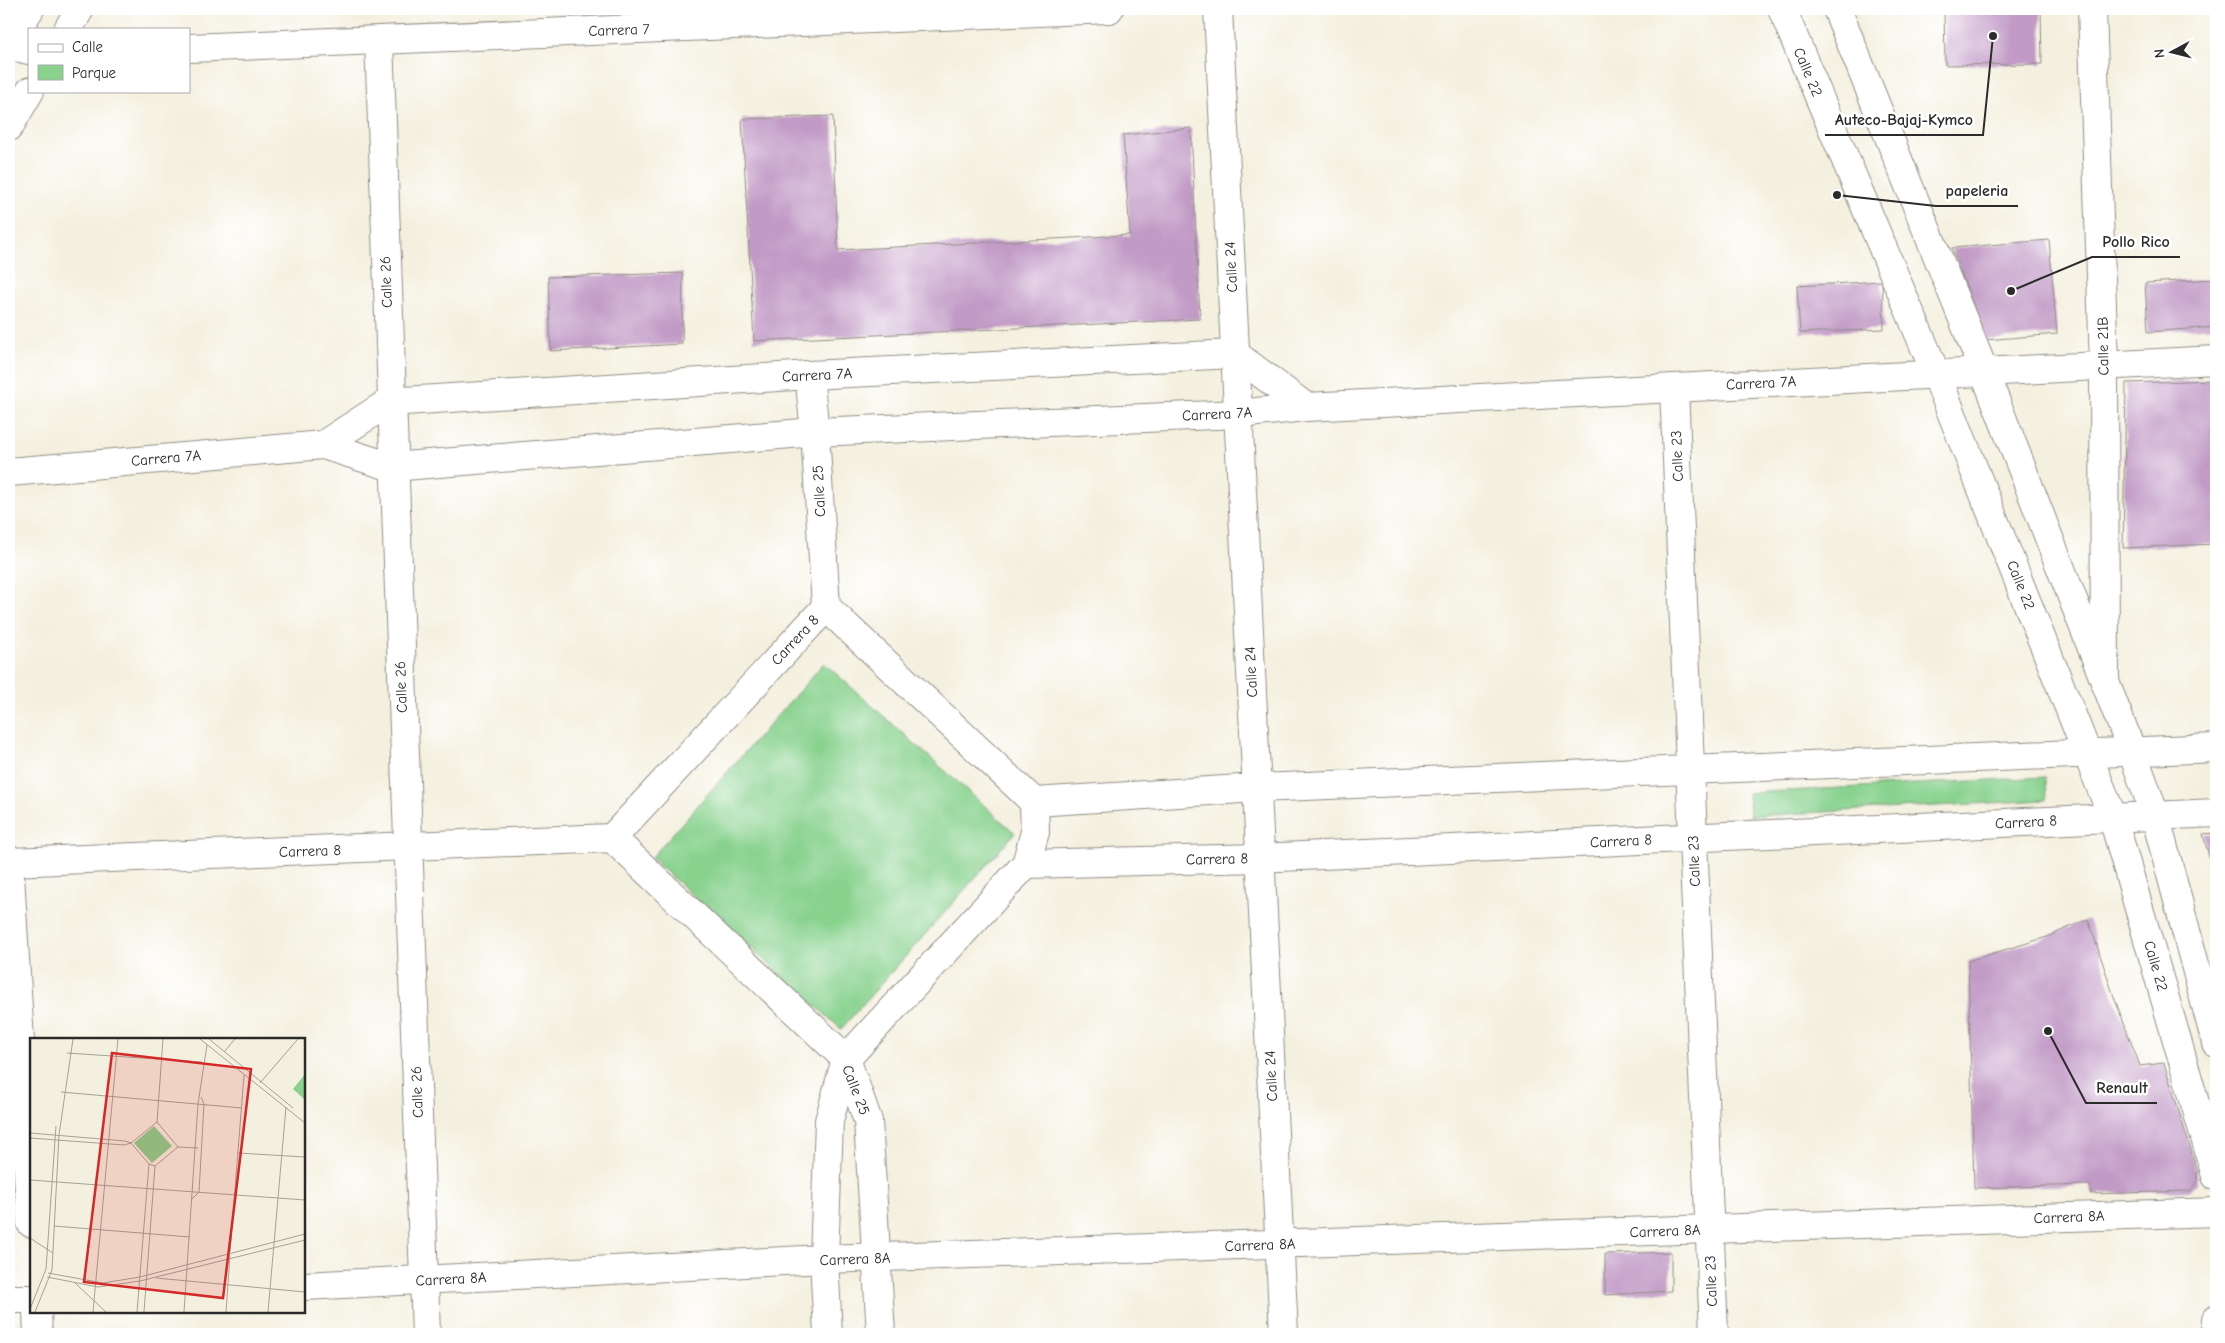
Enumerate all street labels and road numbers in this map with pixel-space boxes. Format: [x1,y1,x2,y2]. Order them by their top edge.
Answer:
street label: Carrera 7 [588,20,650,40]
street label: Calle 22 [1790,45,1826,99]
street label: Calle 24 [1221,241,1241,293]
street label: Calle 26 [376,256,396,308]
street label: Calle 21B [2093,316,2113,376]
street label: Carrera 7A [781,364,853,386]
street label: Carrera 7A [1725,372,1797,394]
street label: Carrera 7A [1181,403,1253,425]
street label: Calle 23 [1667,430,1687,482]
street label: Carrera 7A [130,446,202,470]
street label: Calle 25 [809,465,829,517]
street label: Calle 22 [2003,558,2039,612]
street label: Carrera 8 [767,611,823,669]
street label: Calle 24 [1241,646,1261,698]
street label: Calle 26 [391,661,411,713]
street label: Carrera 8 [1994,811,2058,833]
street label: Carrera 8 [1589,830,1653,852]
street label: Calle 23 [1684,835,1704,887]
street label: Carrera 8 [279,841,341,861]
street label: Carrera 8 [1186,849,1248,869]
street label: Calle 22 [2140,939,2172,993]
street label: Calle 24 [1261,1050,1281,1102]
street label: Calle 25 [838,1062,874,1118]
street label: Calle 26 [407,1066,427,1118]
street label: Carrera 8A [2033,1207,2105,1227]
street label: Carrera 8A [1629,1221,1701,1241]
street label: Carrera 8A [1224,1235,1296,1255]
street label: Carrera 8A [819,1249,891,1269]
street label: Calle 23 [1701,1255,1721,1307]
street label: Carrera 8A [415,1268,487,1290]

